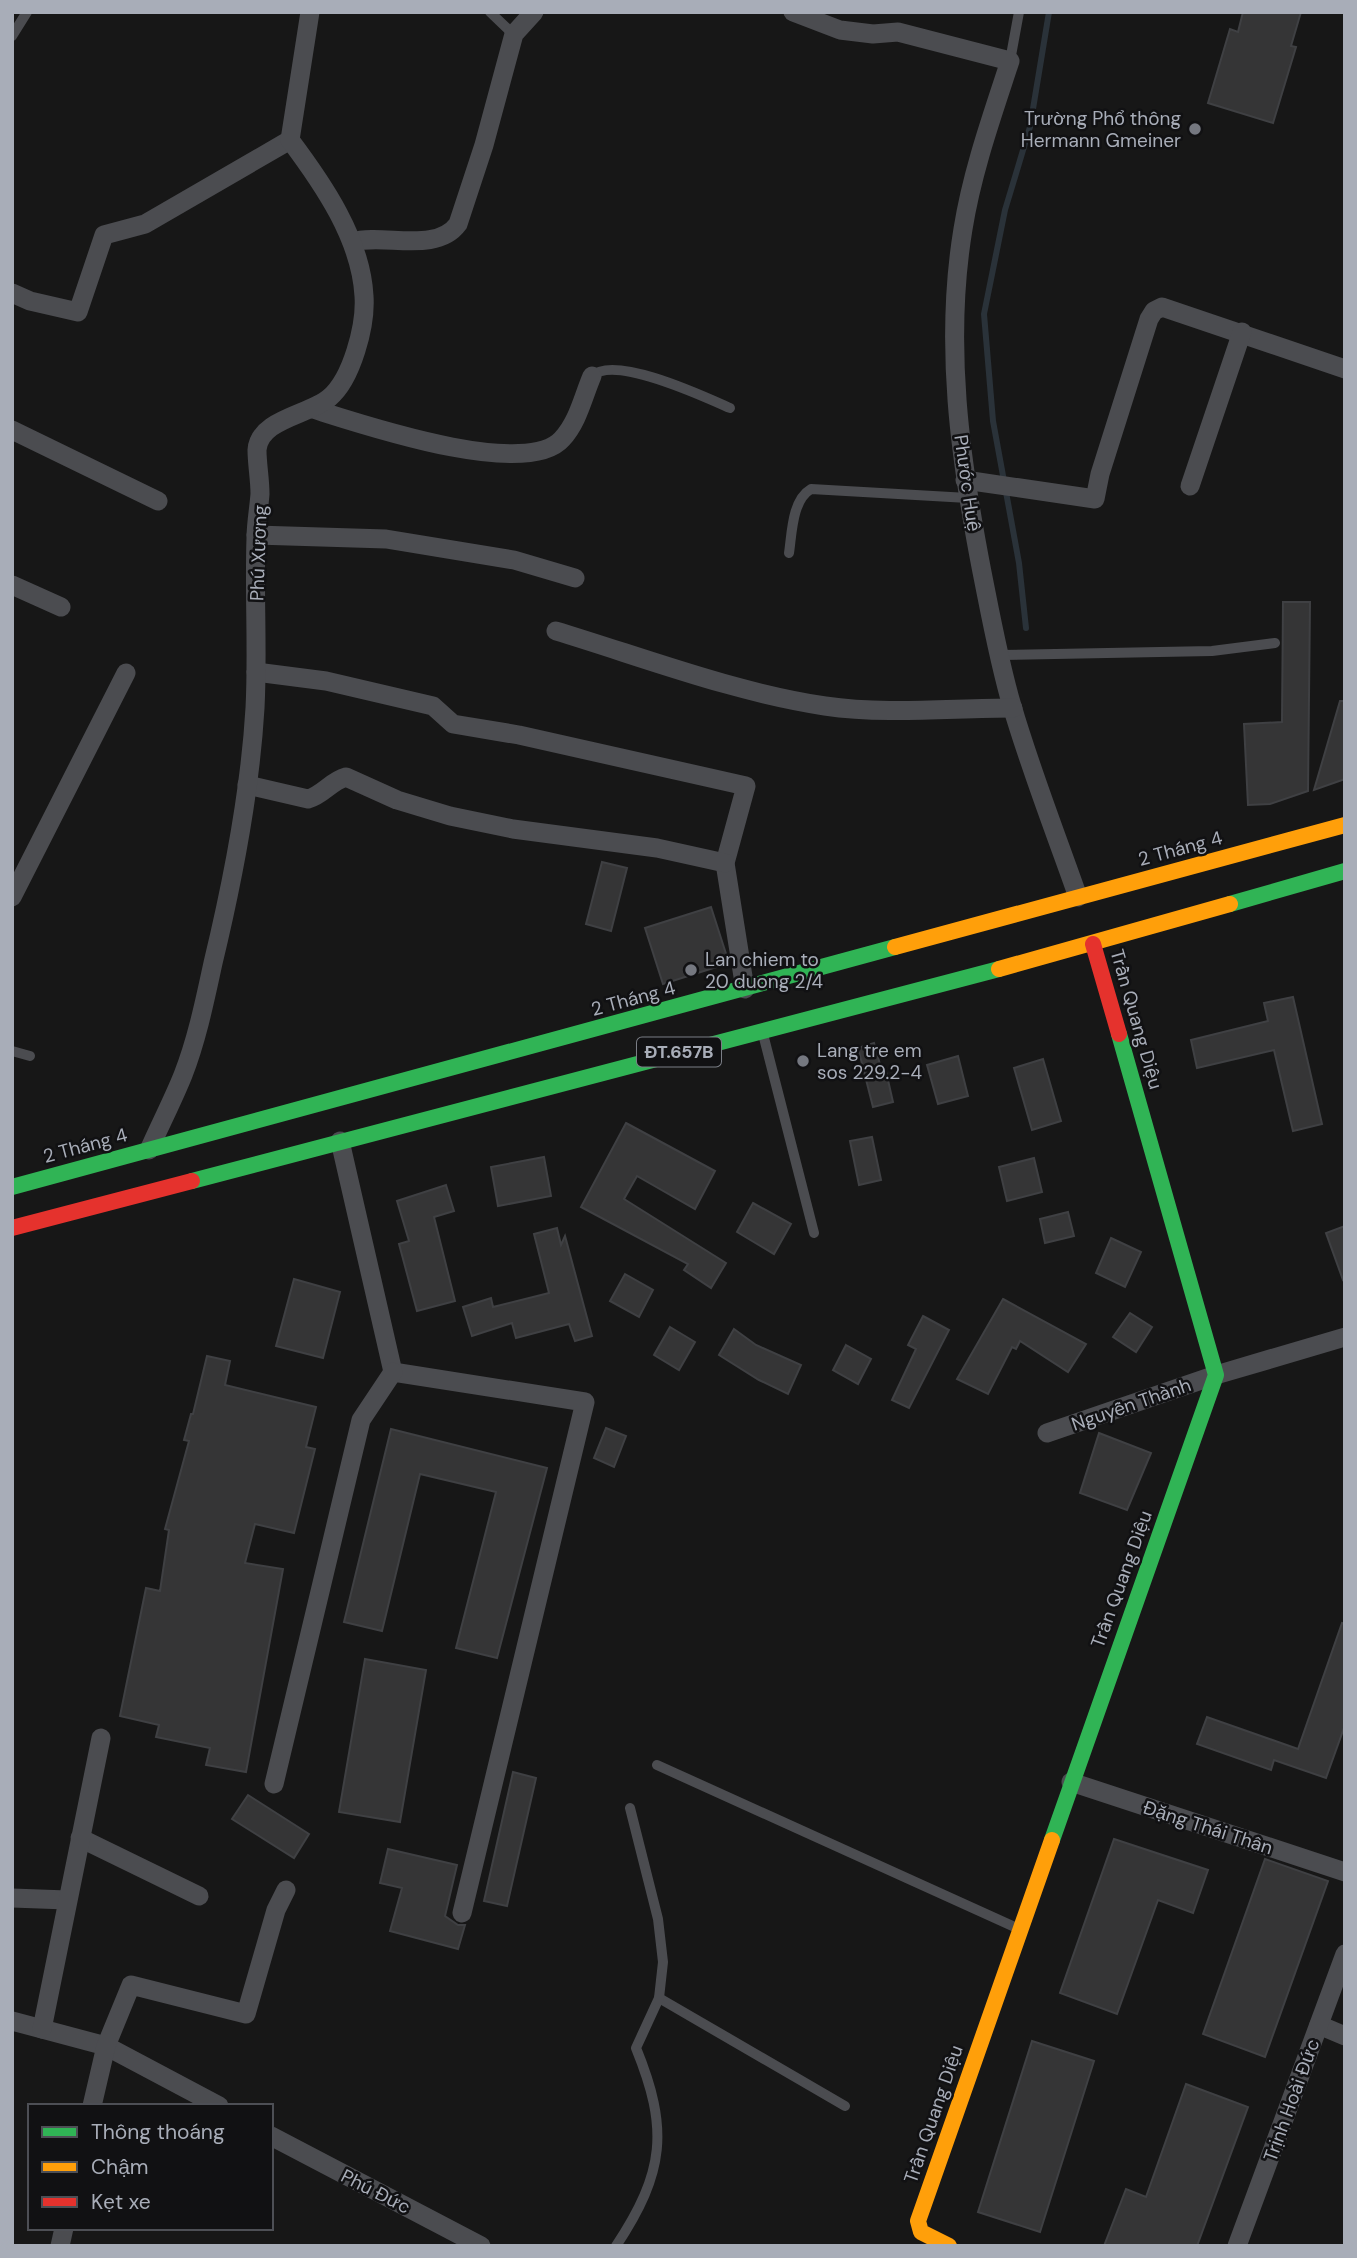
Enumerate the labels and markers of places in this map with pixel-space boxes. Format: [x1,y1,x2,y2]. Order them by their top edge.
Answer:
place label: Trường Phổ thông Hermann Gmeiner [1021,106,1181,153]
marker: Trường Phổ thông Hermann Gmeiner [1187,121,1203,137]
place label: Lan chiem to 20 duong 2/4 [705,947,823,994]
marker: Lan chiem to 20 duong 2/4 [683,962,699,978]
place label: Lang tre em sos 229.2-4 [817,1038,922,1085]
marker: Lang tre em sos 229.2-4 [795,1053,811,1069]

